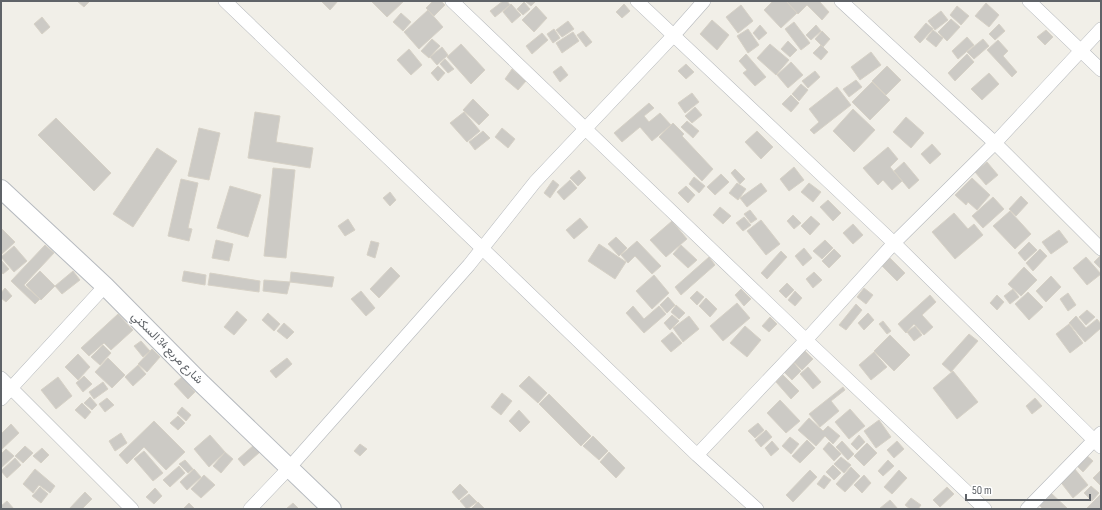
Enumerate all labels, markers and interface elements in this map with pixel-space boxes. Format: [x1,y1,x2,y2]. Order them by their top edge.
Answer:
street label: شارع مربع 34 السكني [126,309,206,389]
scale bar [966,476,1090,502]
text: 50 m [972,483,992,498]

